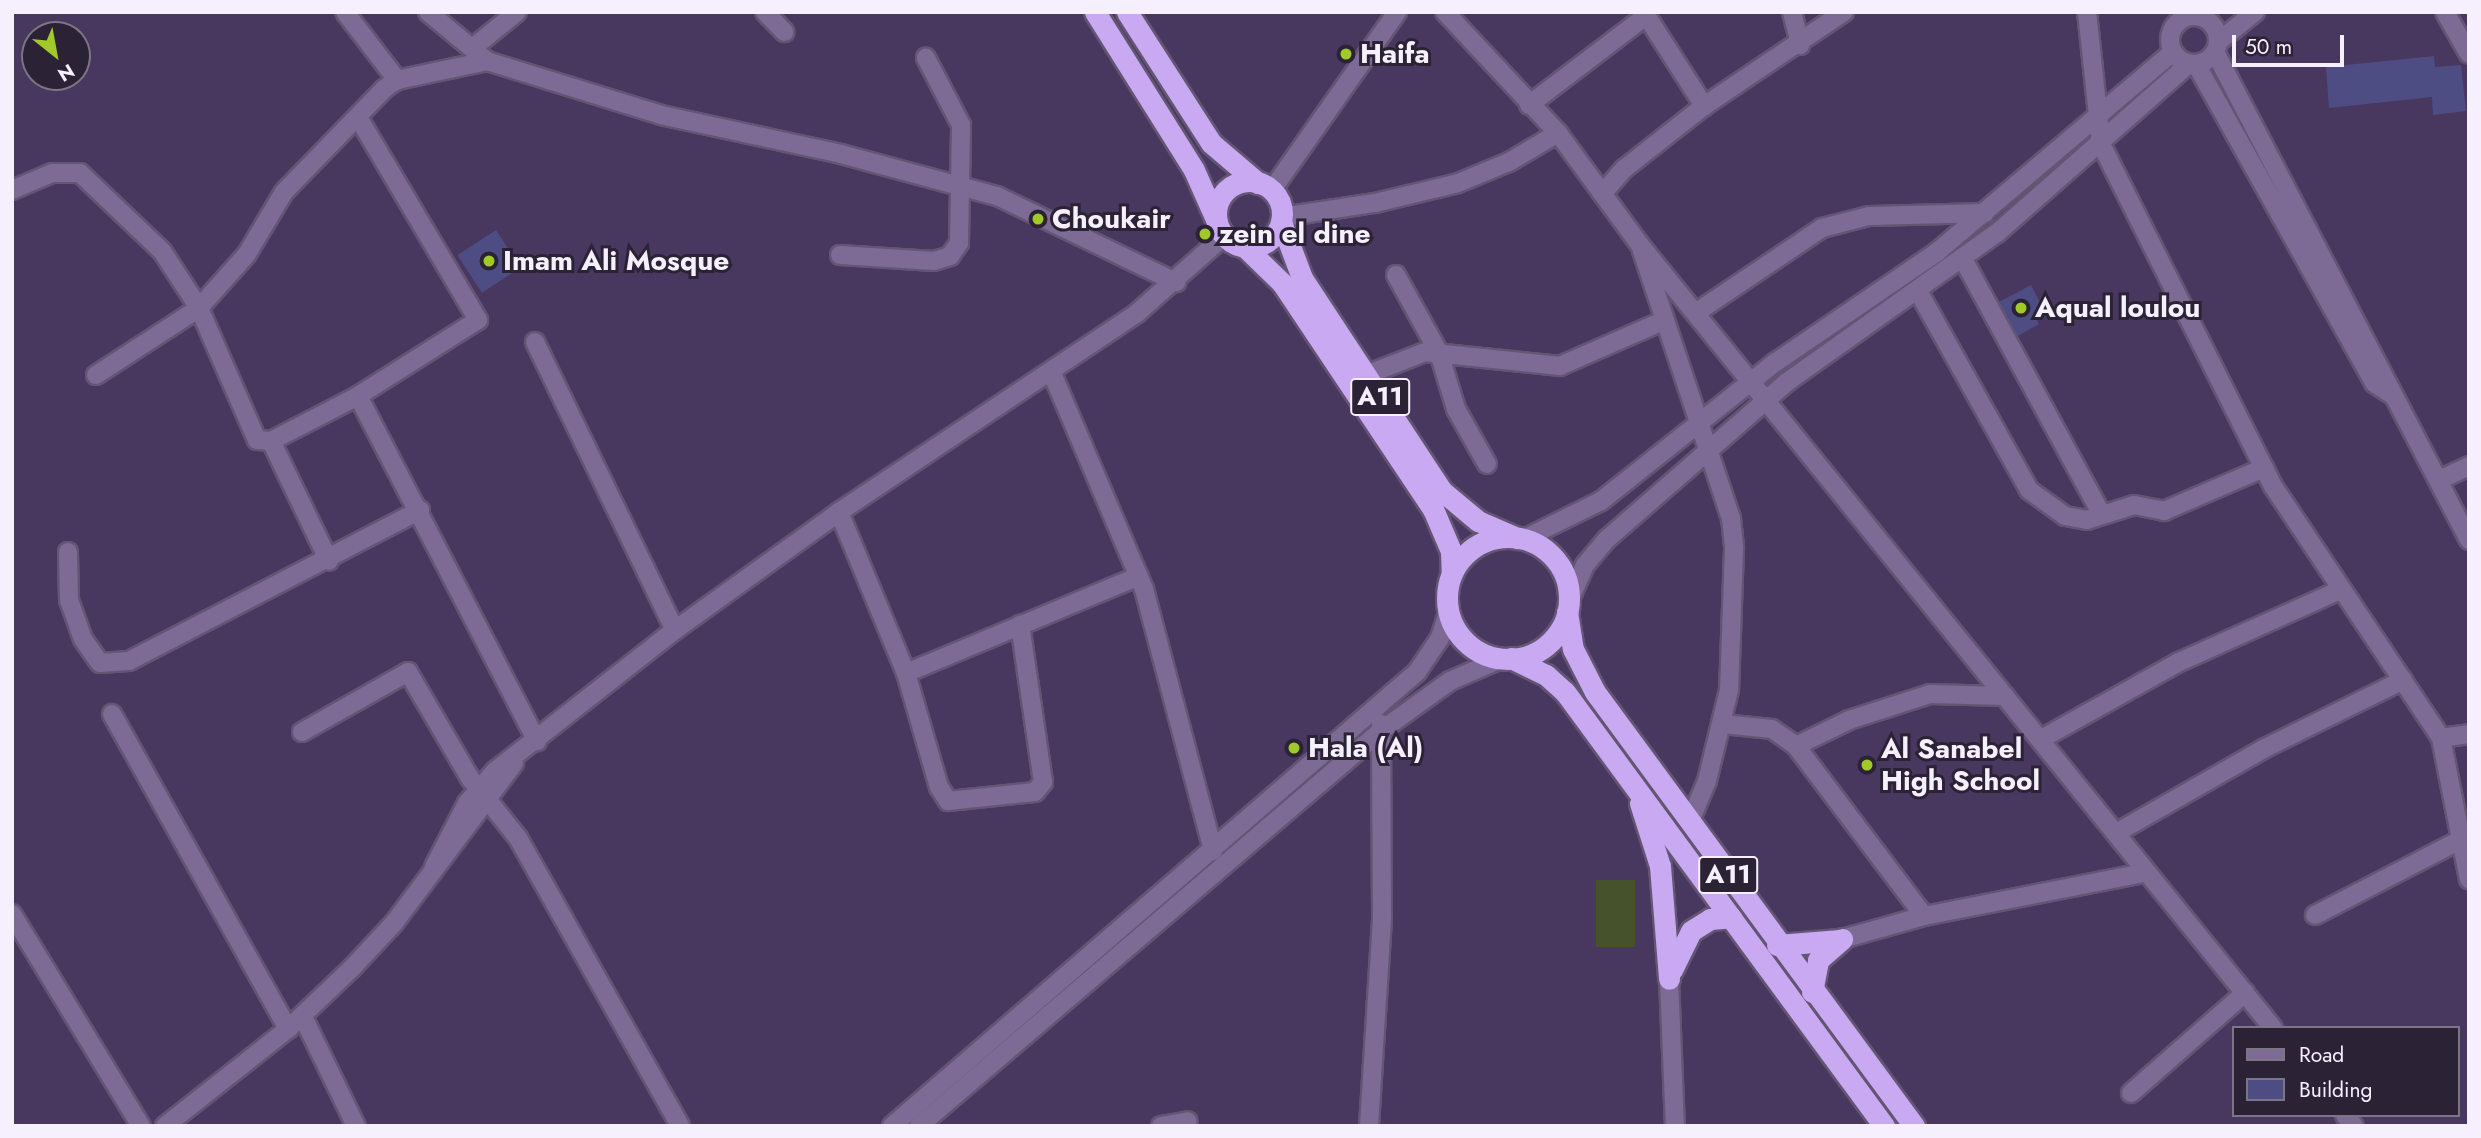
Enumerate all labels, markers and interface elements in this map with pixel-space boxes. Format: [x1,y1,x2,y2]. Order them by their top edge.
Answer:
north arrow [21,21,91,91]
scale bar [2236,21,2348,65]
text: 50 m [2245,32,2292,62]
place label: Haifa [1360,37,1430,71]
marker: Haifa [1338,46,1354,62]
text: N [53,57,79,88]
place label: Choukair [1052,202,1171,236]
marker: Choukair [1030,211,1046,227]
place label: zein el dine [1219,217,1371,251]
marker: zein el dine [1197,226,1213,242]
place label: Imam Ali Mosque [503,244,729,278]
marker: Imam Ali Mosque [481,253,497,269]
place label: Aqual loulou [2035,291,2200,325]
marker: Aqual loulou [2013,300,2029,316]
road number: A11 [1348,374,1412,420]
place label: Hala (Al) [1308,731,1423,765]
place label: Al Sanabel High School [1881,732,2040,798]
marker: Hala (Al) [1286,740,1302,756]
marker: Al Sanabel High School [1859,757,1875,773]
road number: A11 [1696,852,1760,898]
legend [2232,1026,2460,1117]
text: Road [2299,1040,2344,1070]
text: Building [2299,1075,2372,1105]

